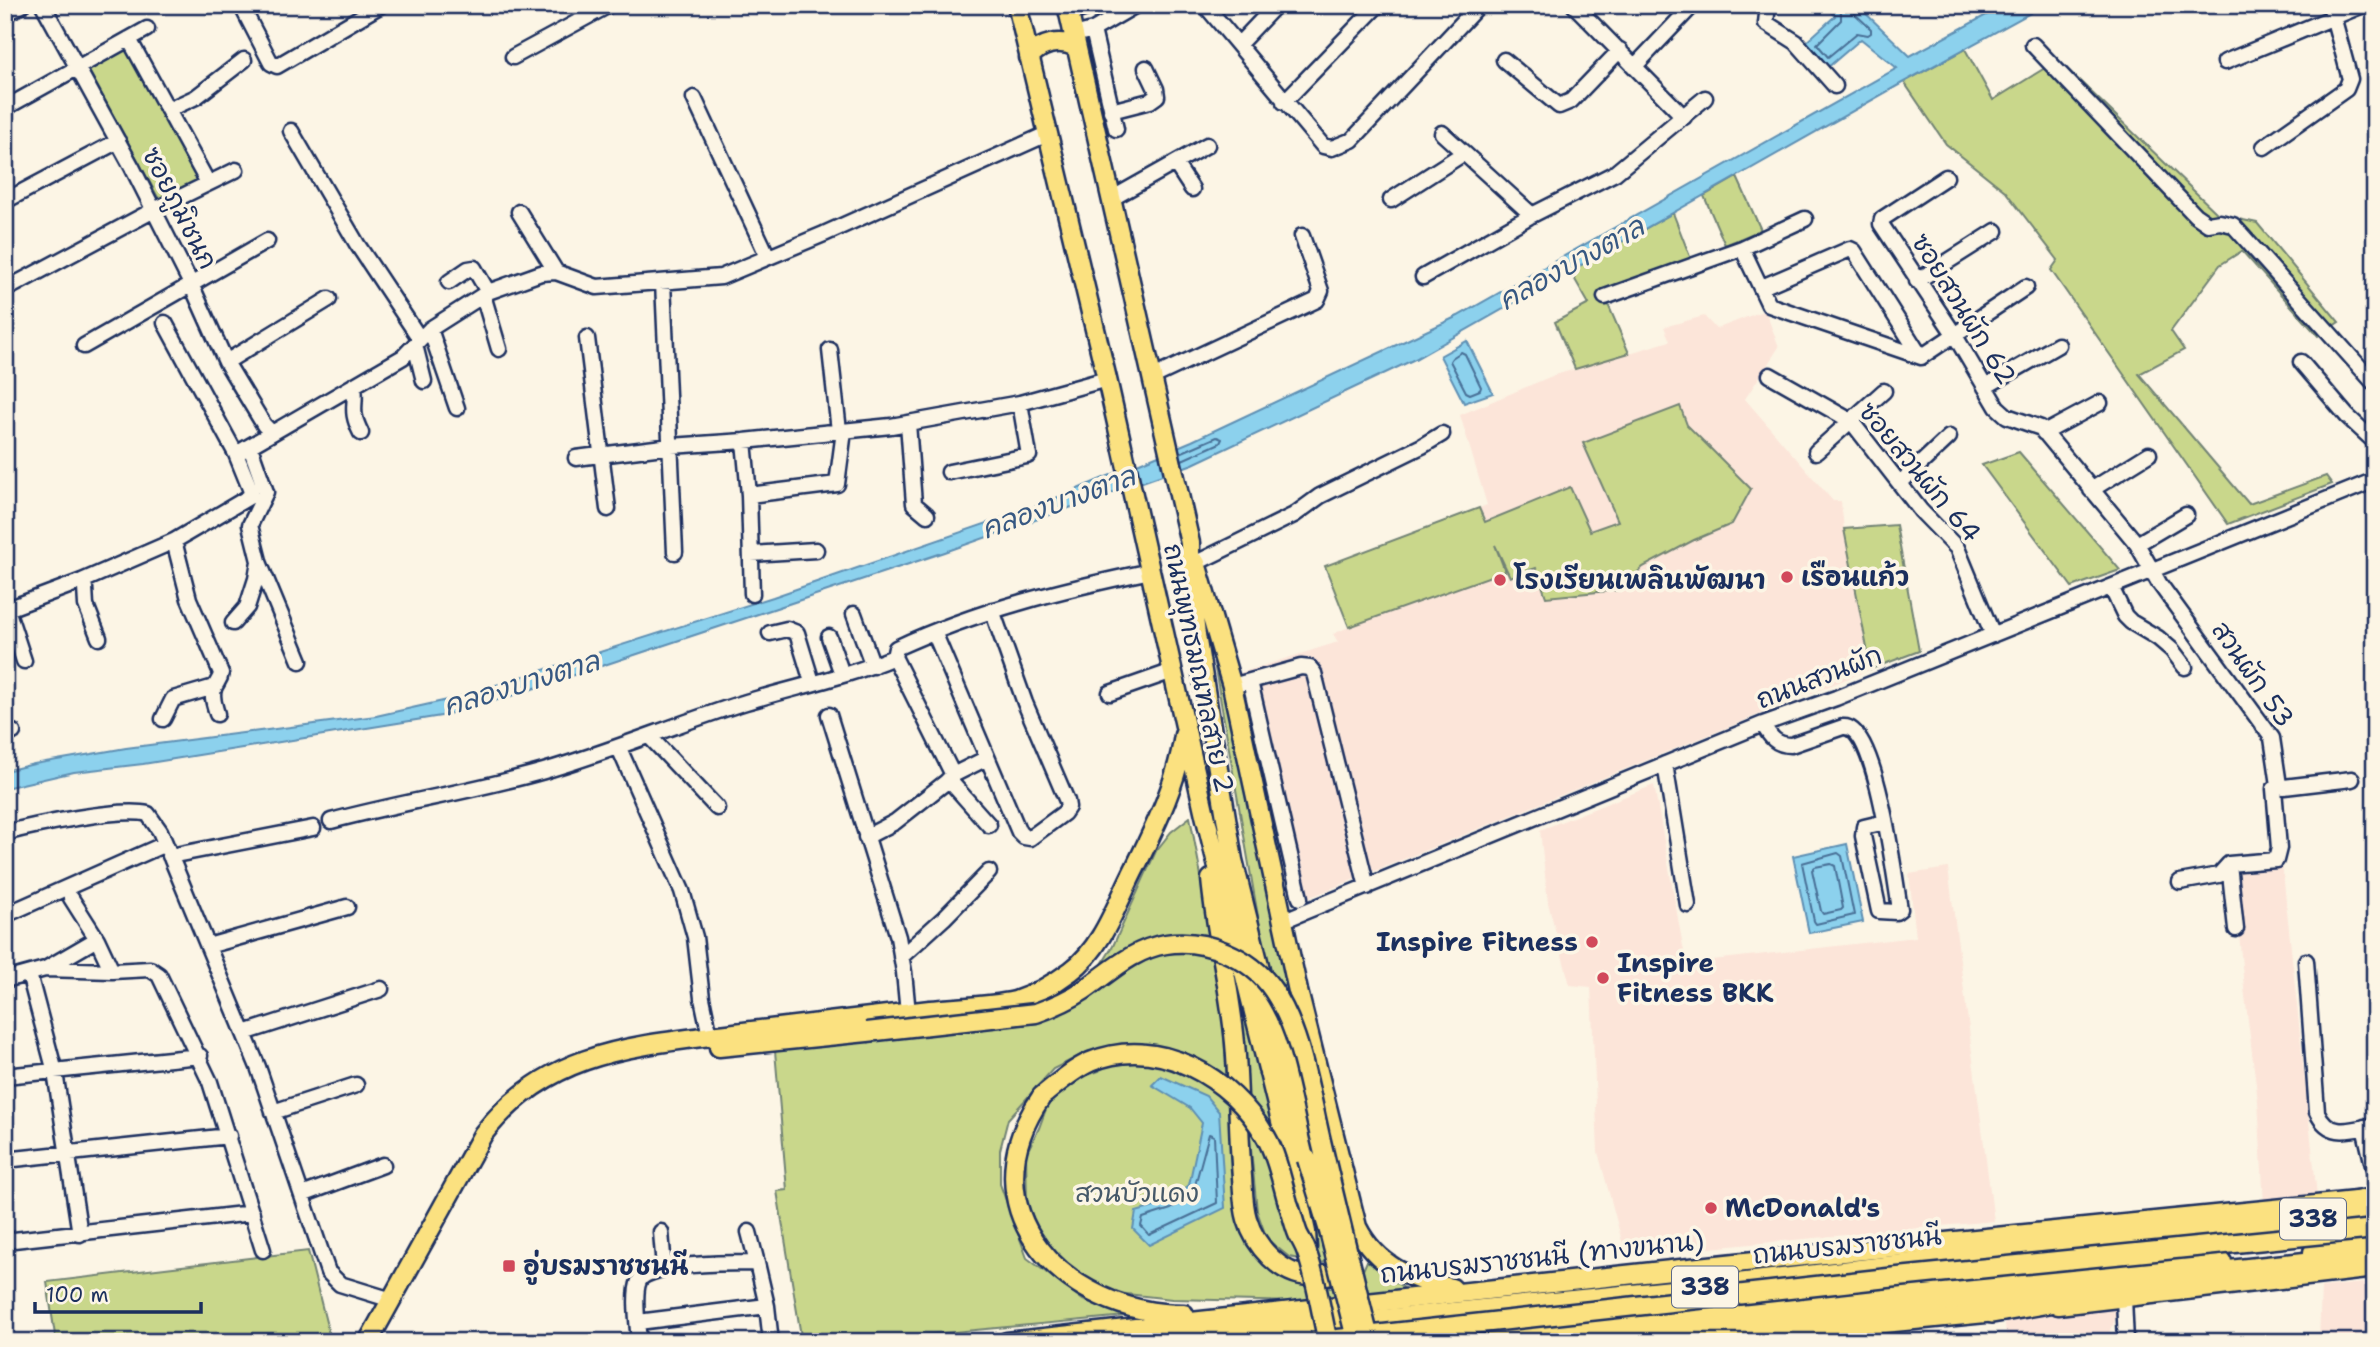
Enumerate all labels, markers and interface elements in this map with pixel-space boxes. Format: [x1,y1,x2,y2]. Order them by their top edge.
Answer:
street label: ซอยภูมิชนก [133,141,226,276]
water label: คลองบางตาล [1491,207,1652,319]
street label: ซอยสวนผัก 62 [1904,226,2025,391]
street label: ซอยสวนผัก 64 [1851,394,1989,549]
water label: คลองบางตาล [976,456,1141,547]
street label: ถนนพุทธมณฑลสาย 2 [1154,540,1243,796]
place label: เรือนแก้ว [1801,559,1909,594]
place label: โรงเรียนเพลินพัฒนา [1513,562,1766,597]
marker: เรือนแก้ว [1779,569,1795,585]
marker: โรงเรียนเพลินพัฒนา [1492,572,1508,588]
street label: สวนผัก 53 [2204,614,2303,734]
street label: ถนนสวนผัก [1751,637,1887,717]
water label: คลองบางตาล [438,641,605,725]
place label: Inspire Fitness [1376,924,1578,959]
marker: Inspire Fitness [1584,934,1600,950]
place label: Inspire Fitness BKK [1617,945,1774,1010]
marker: Inspire Fitness BKK [1595,970,1611,986]
park label: สวนบัวแดง [1075,1175,1199,1210]
place label: McDonald's [1725,1190,1880,1225]
road number: 338 [2280,1198,2346,1240]
marker: McDonald's [1703,1200,1719,1216]
street label: ถนนบรมราชชนนี [1751,1217,1943,1272]
street label: ถนนบรมราชชนนี (ทางขนาน) [1378,1222,1706,1291]
place label: อู่บรมราชชนนี [523,1248,689,1285]
marker: อู่บรมราชชนนี [501,1258,517,1274]
road number: 338 [1672,1266,1738,1308]
scale bar [35,1270,201,1314]
text: 100 m [46,1281,109,1309]

